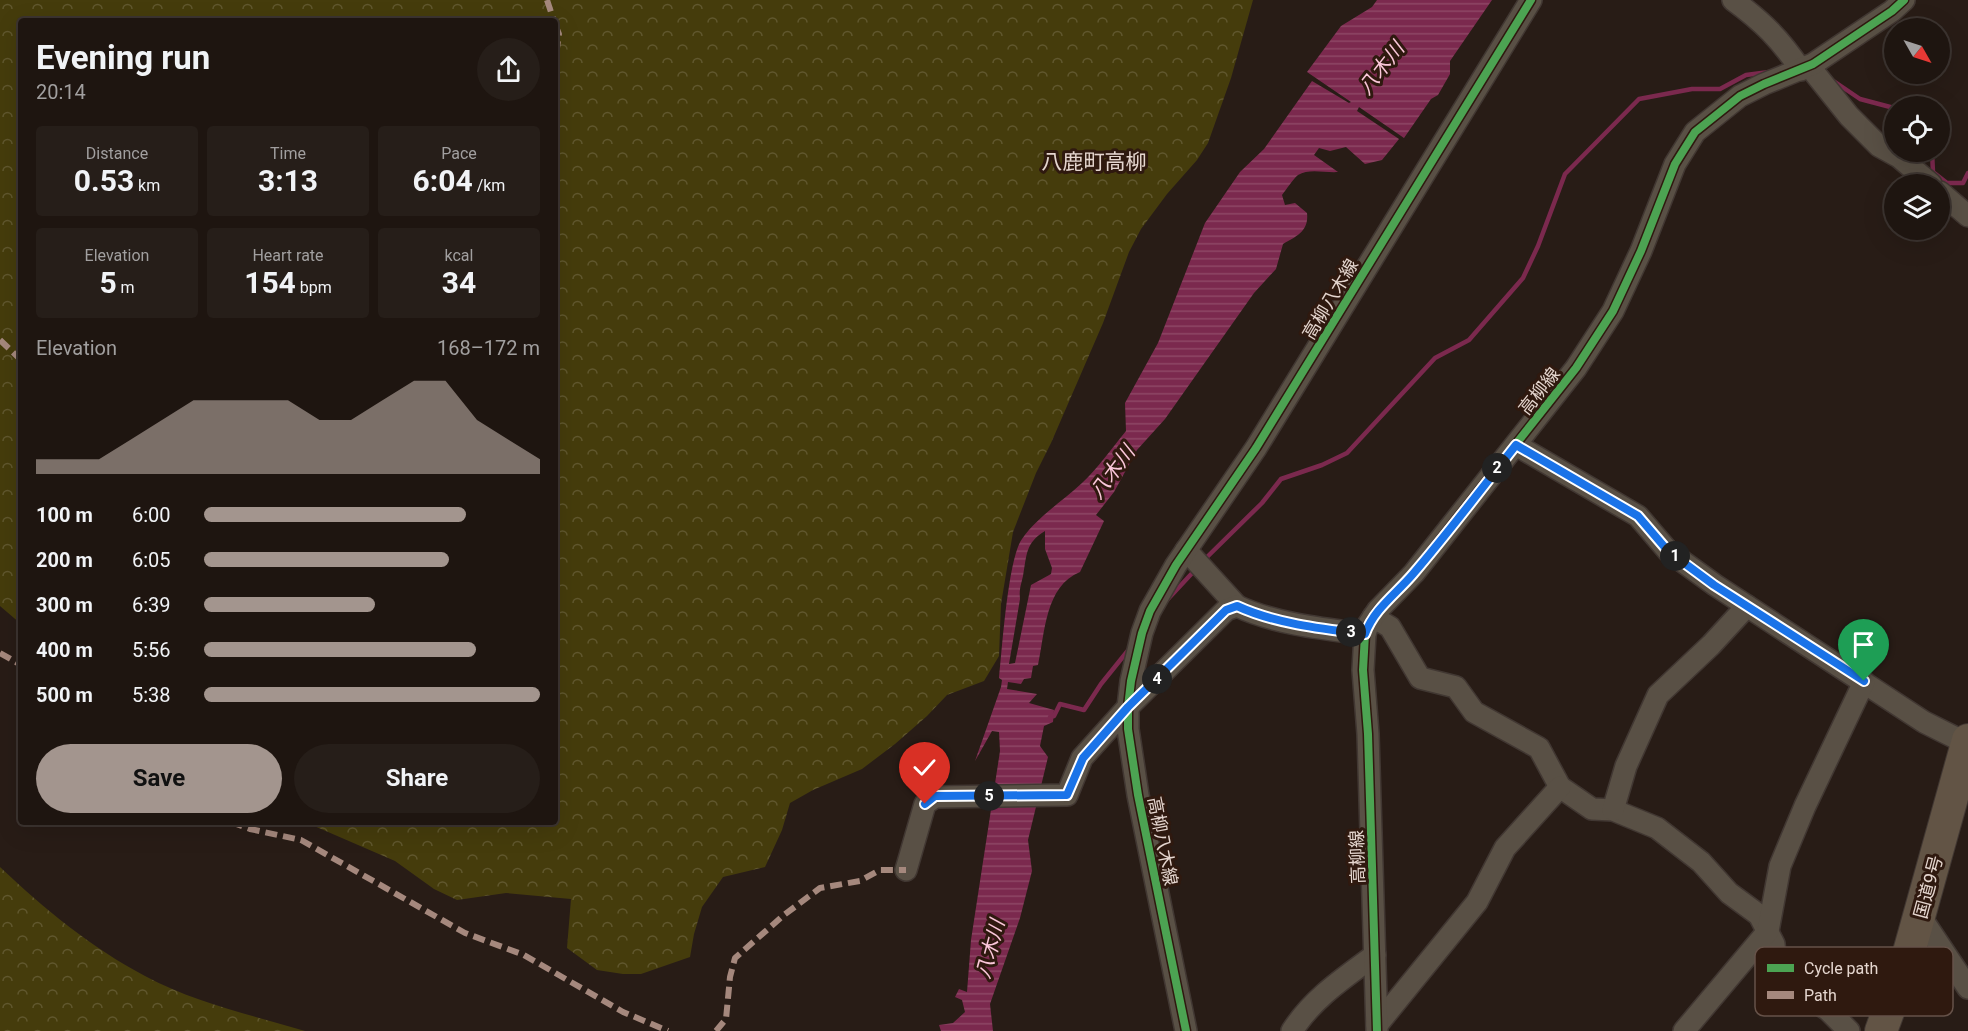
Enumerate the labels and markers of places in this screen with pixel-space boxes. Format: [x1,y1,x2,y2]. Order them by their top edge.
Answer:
pin: 2 [1482,453,1512,483]
pin: 1 [1660,541,1690,571]
pin: 3 [1336,617,1366,647]
pin [1838,619,1889,681]
pin: 4 [1142,664,1172,694]
pin [899,742,950,804]
pin: 5 [974,781,1004,811]

